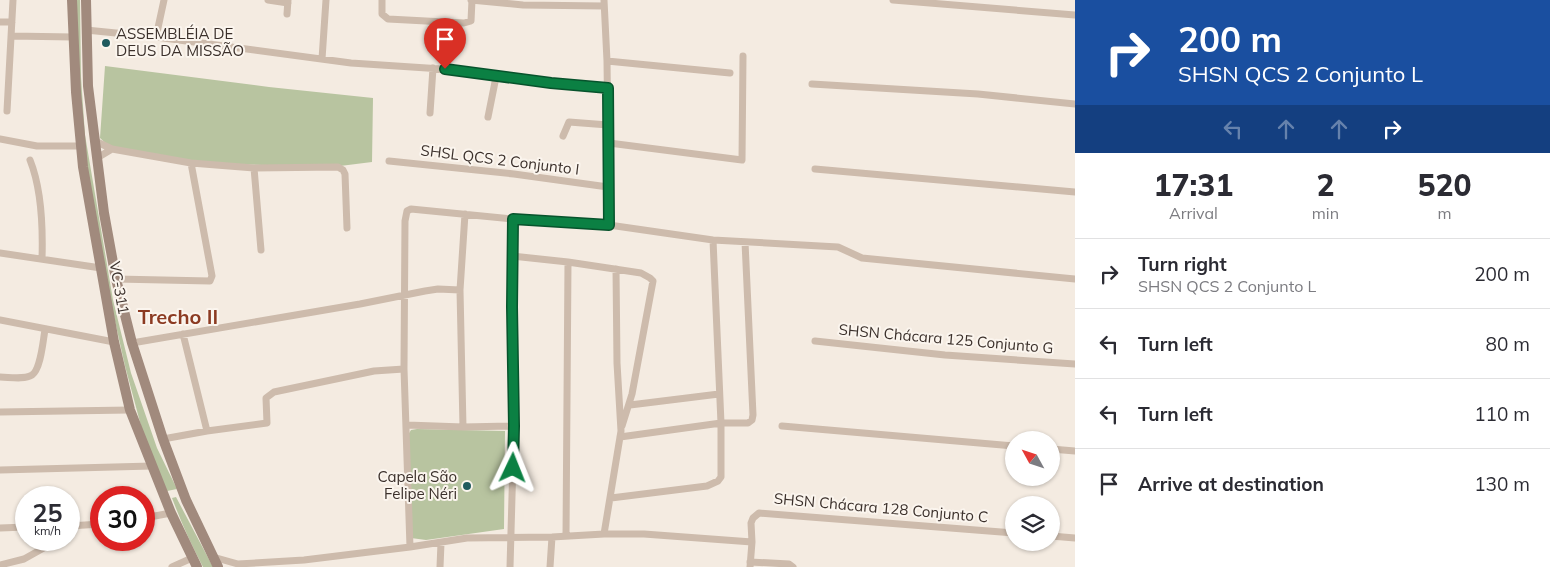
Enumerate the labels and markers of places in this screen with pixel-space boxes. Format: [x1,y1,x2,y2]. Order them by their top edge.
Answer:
pin [424,18,466,69]
place label: ASSEMBLÉIA DE DEUS DA MISSÃO [116,24,244,60]
marker: ASSEMBLÉIA DE DEUS DA MISSÃO [100,37,112,49]
place label: Capela São Felipe Néri [377,467,457,503]
marker: Capela São Felipe Néri [461,480,473,492]

